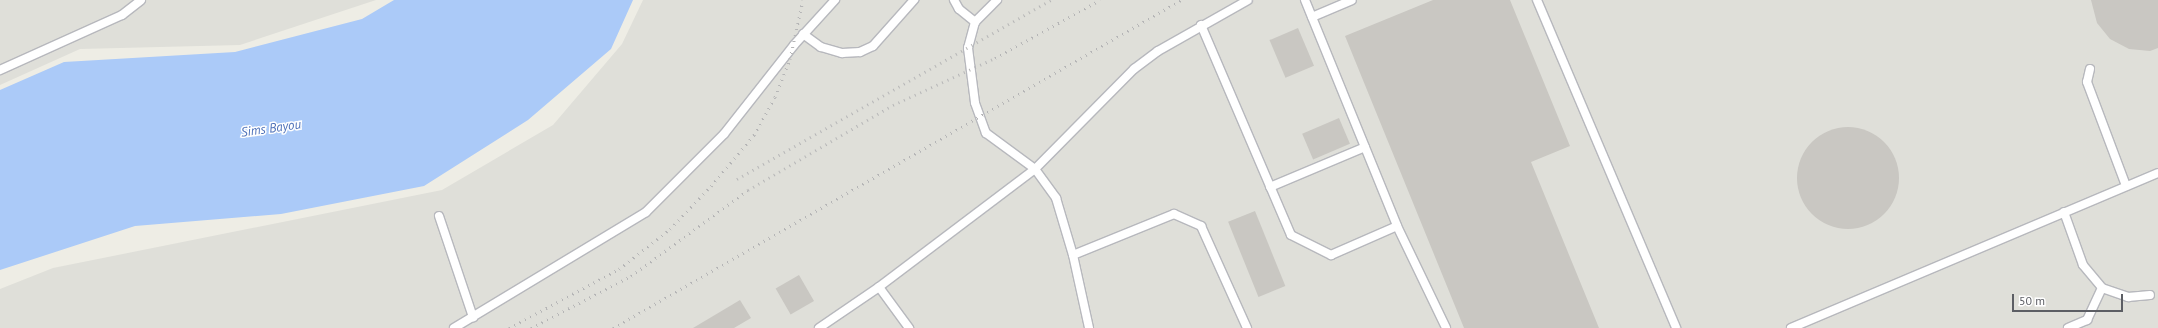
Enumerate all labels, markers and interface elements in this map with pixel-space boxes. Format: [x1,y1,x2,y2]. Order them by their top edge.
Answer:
water label: Sims Bayou [240,117,302,141]
scale bar [2014,286,2125,312]
text: 50 m [2019,293,2045,308]

